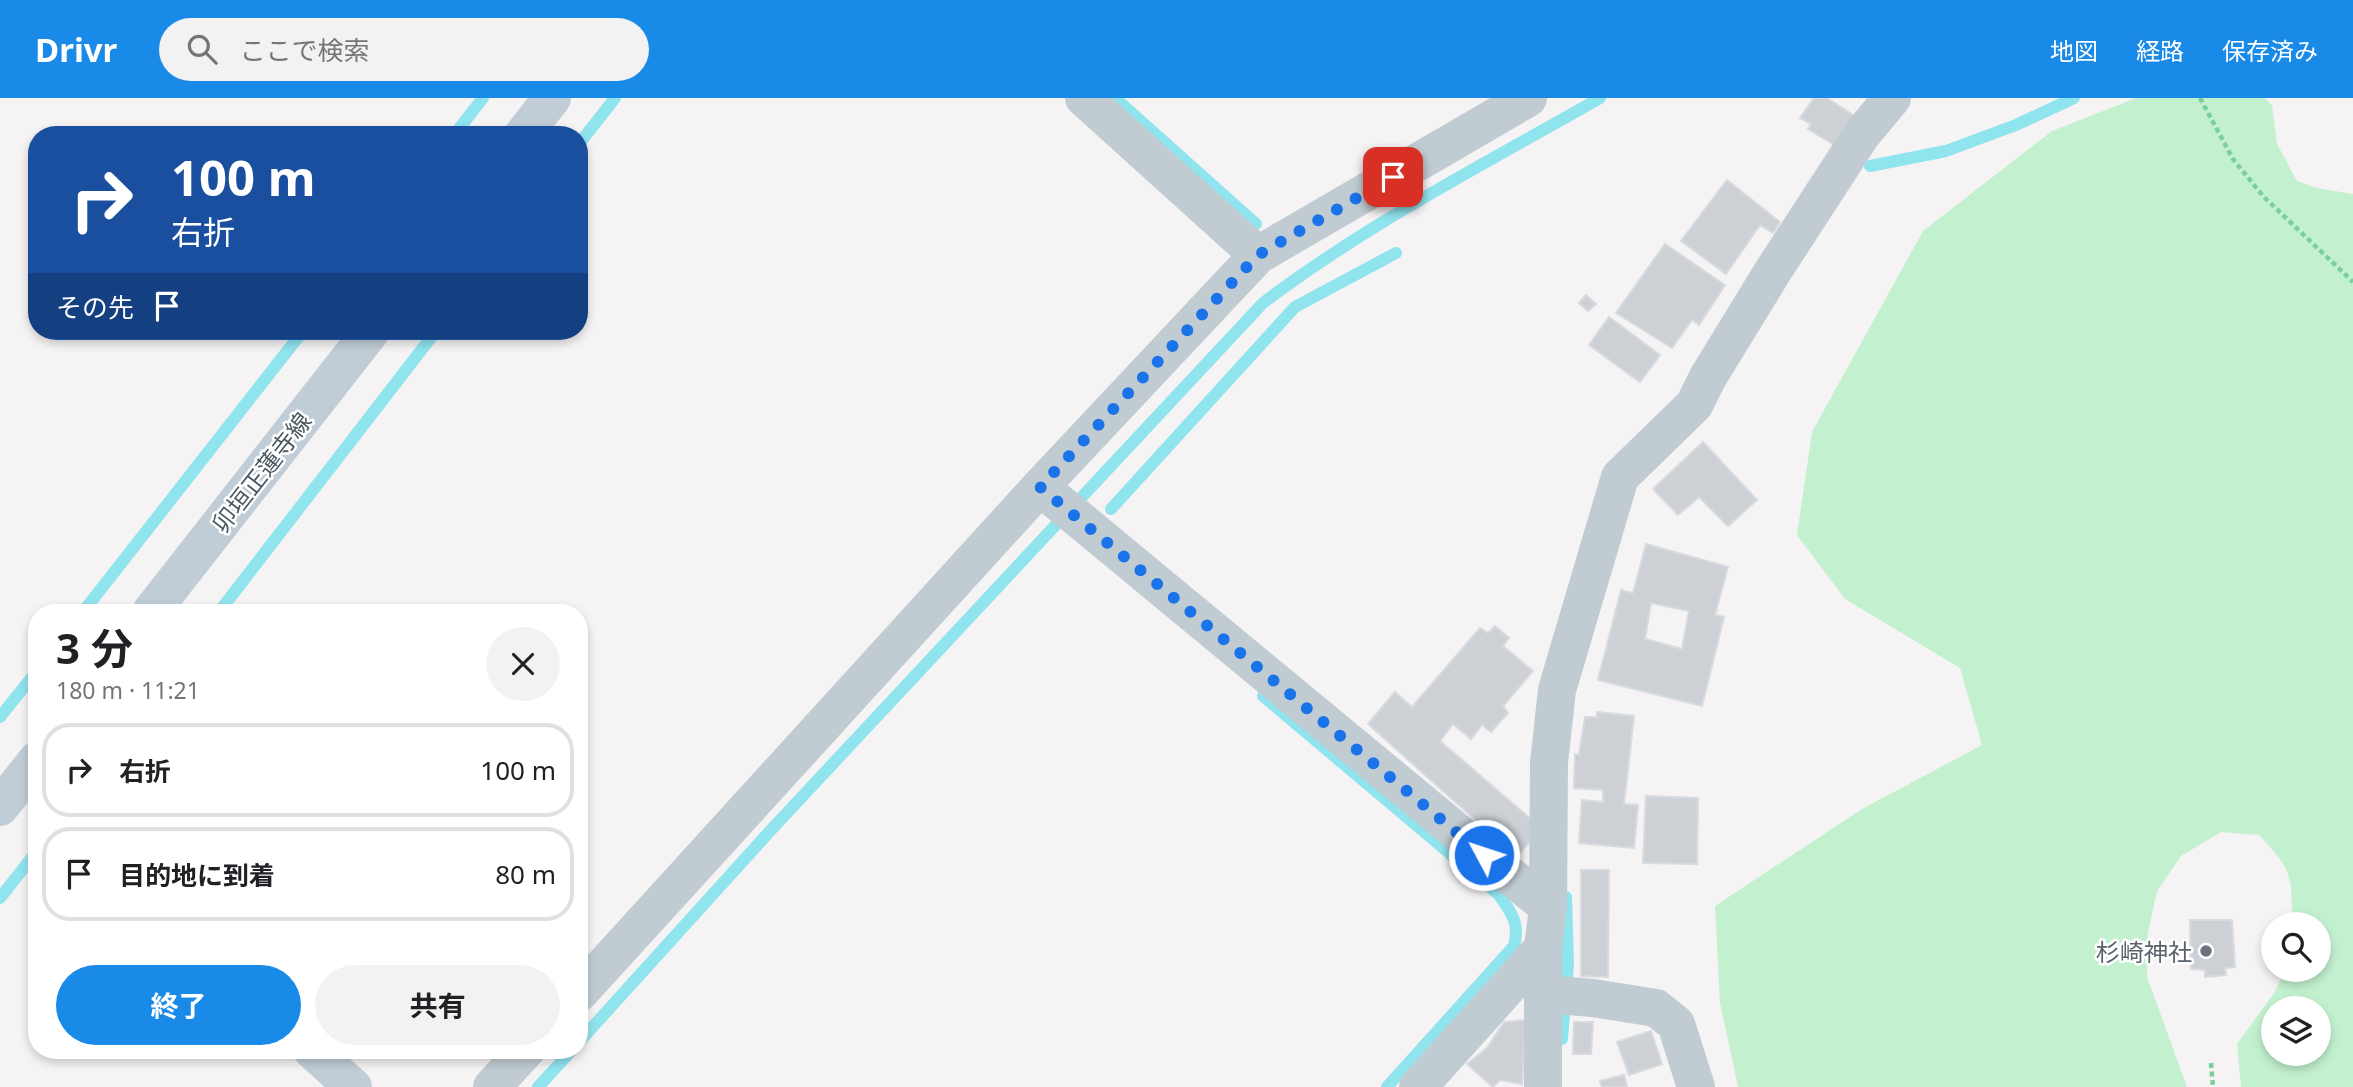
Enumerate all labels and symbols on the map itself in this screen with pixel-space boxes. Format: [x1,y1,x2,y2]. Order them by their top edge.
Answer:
pin [1363,147,1423,207]
street label: 卯垣正蓮寺線 [204,405,318,539]
position arrow [1447,818,1521,892]
place label: 杉崎神社 [2096,935,2192,968]
marker: 杉崎神社 [2198,943,2214,959]

